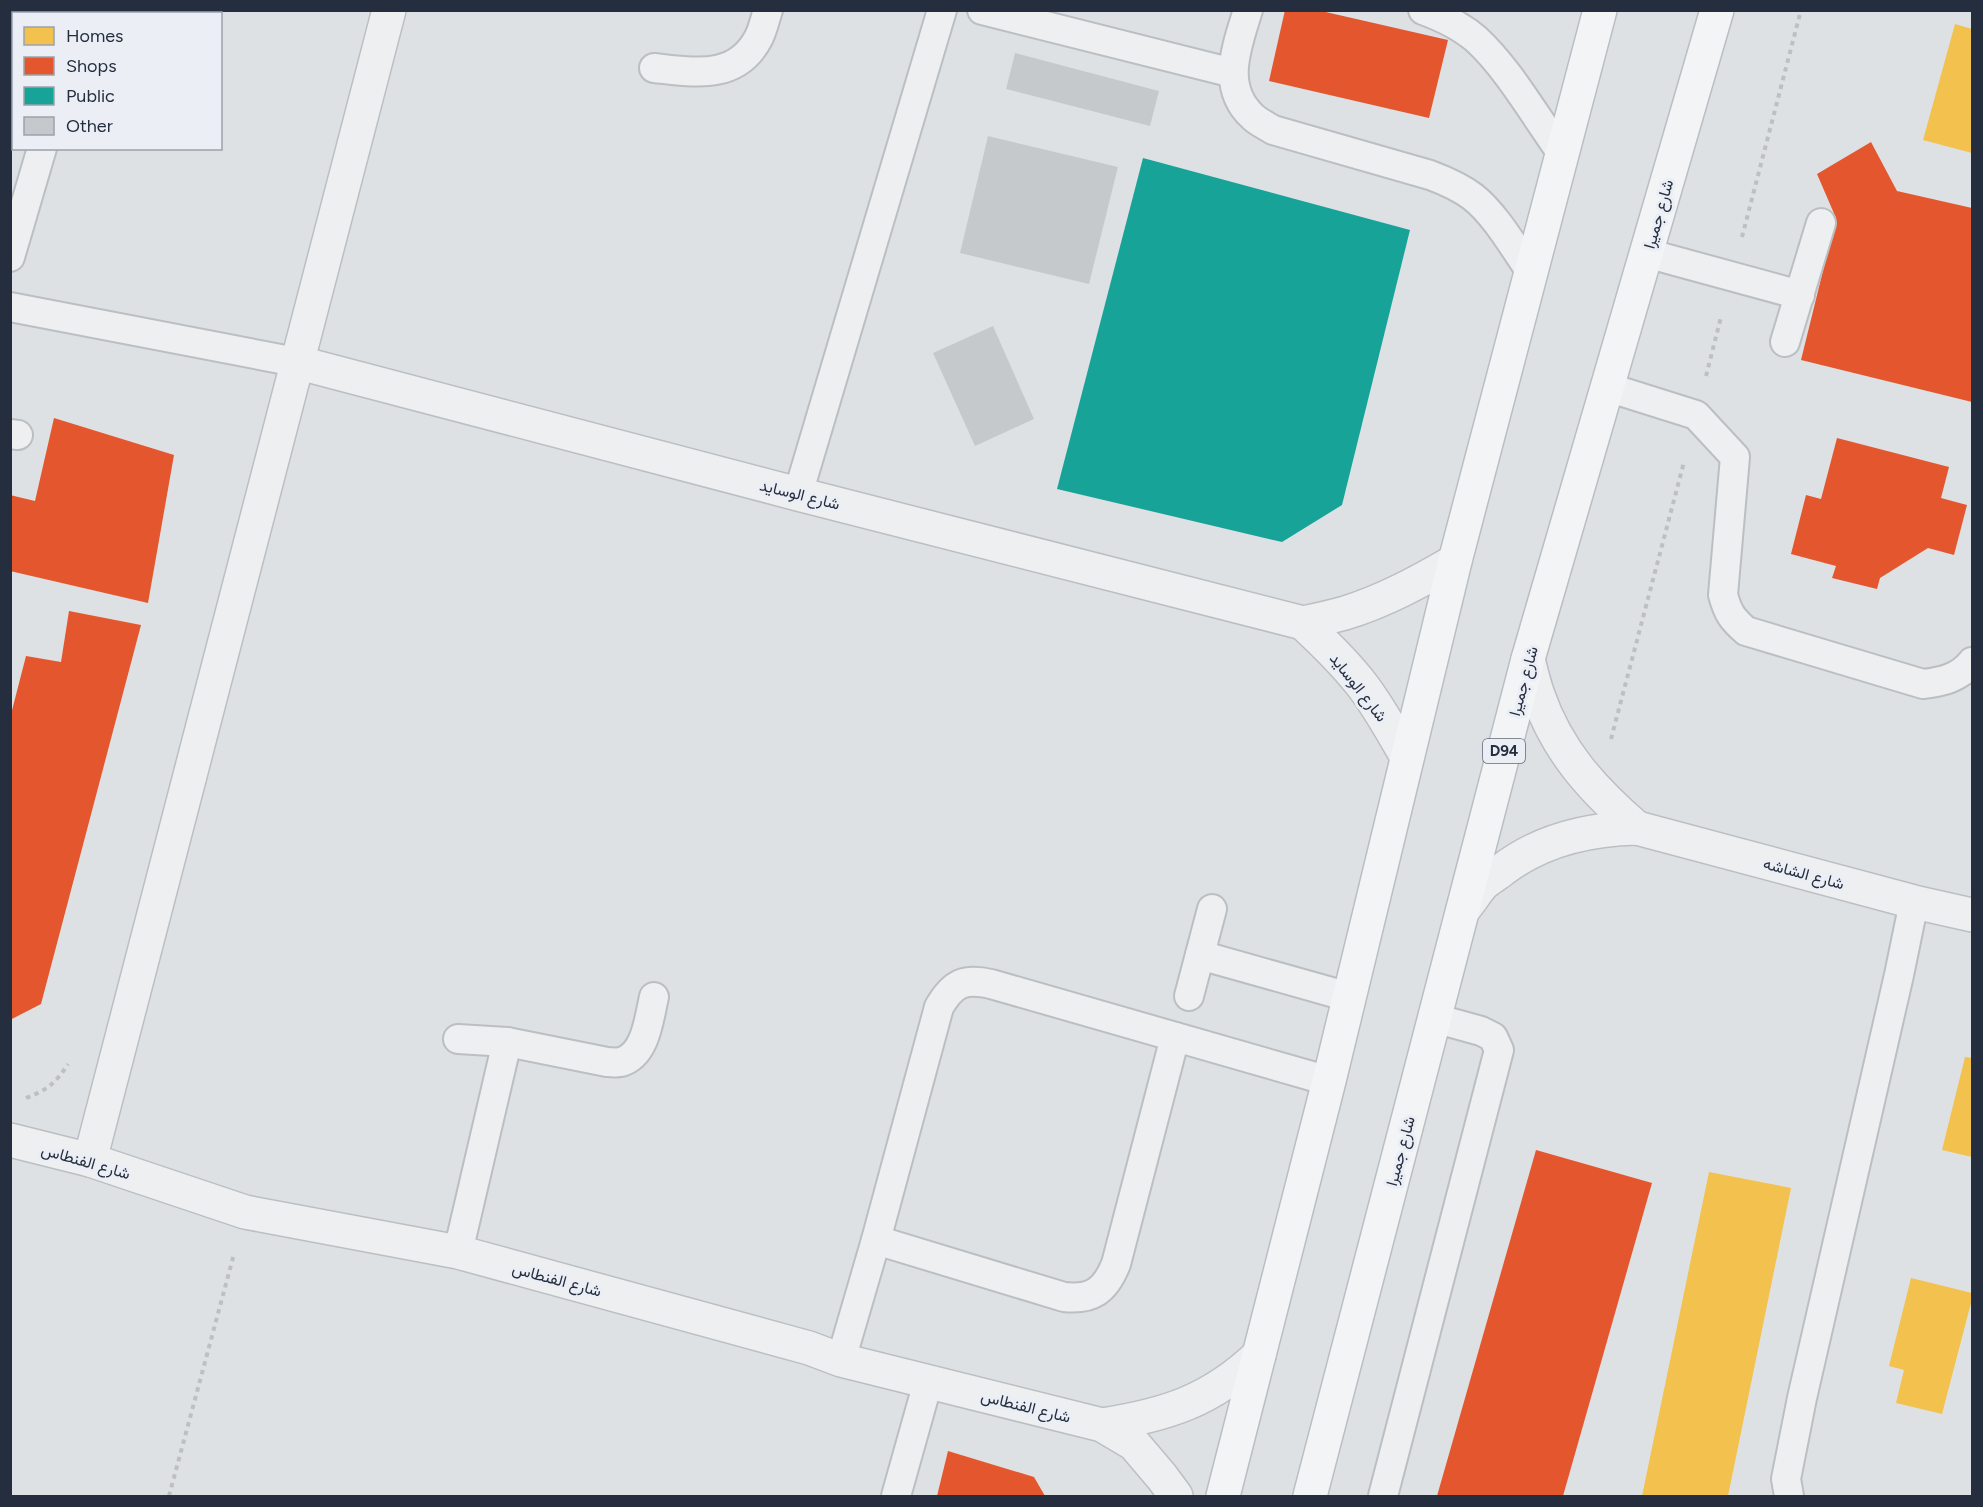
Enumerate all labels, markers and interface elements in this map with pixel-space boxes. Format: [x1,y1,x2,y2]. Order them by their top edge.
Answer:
legend [12,12,222,150]
text: Homes [66,25,124,47]
text: Shops [66,55,117,77]
text: Public [66,85,115,107]
text: Other [66,115,113,137]
street label: شارع جميرا [1640,177,1679,252]
street label: شارع الوسايد [757,475,842,516]
street label: شارع جميرا [1505,644,1544,718]
street label: شارع الوسايد [1324,649,1391,727]
road number: D94 [1483,739,1525,763]
street label: شارع الشاشه [1761,854,1846,895]
street label: شارع جميرا [1382,1114,1421,1188]
street label: شارع الفنطاس [39,1140,133,1185]
street label: شارع الفنطاس [510,1258,604,1302]
street label: شارع الفنطاس [979,1386,1073,1429]

